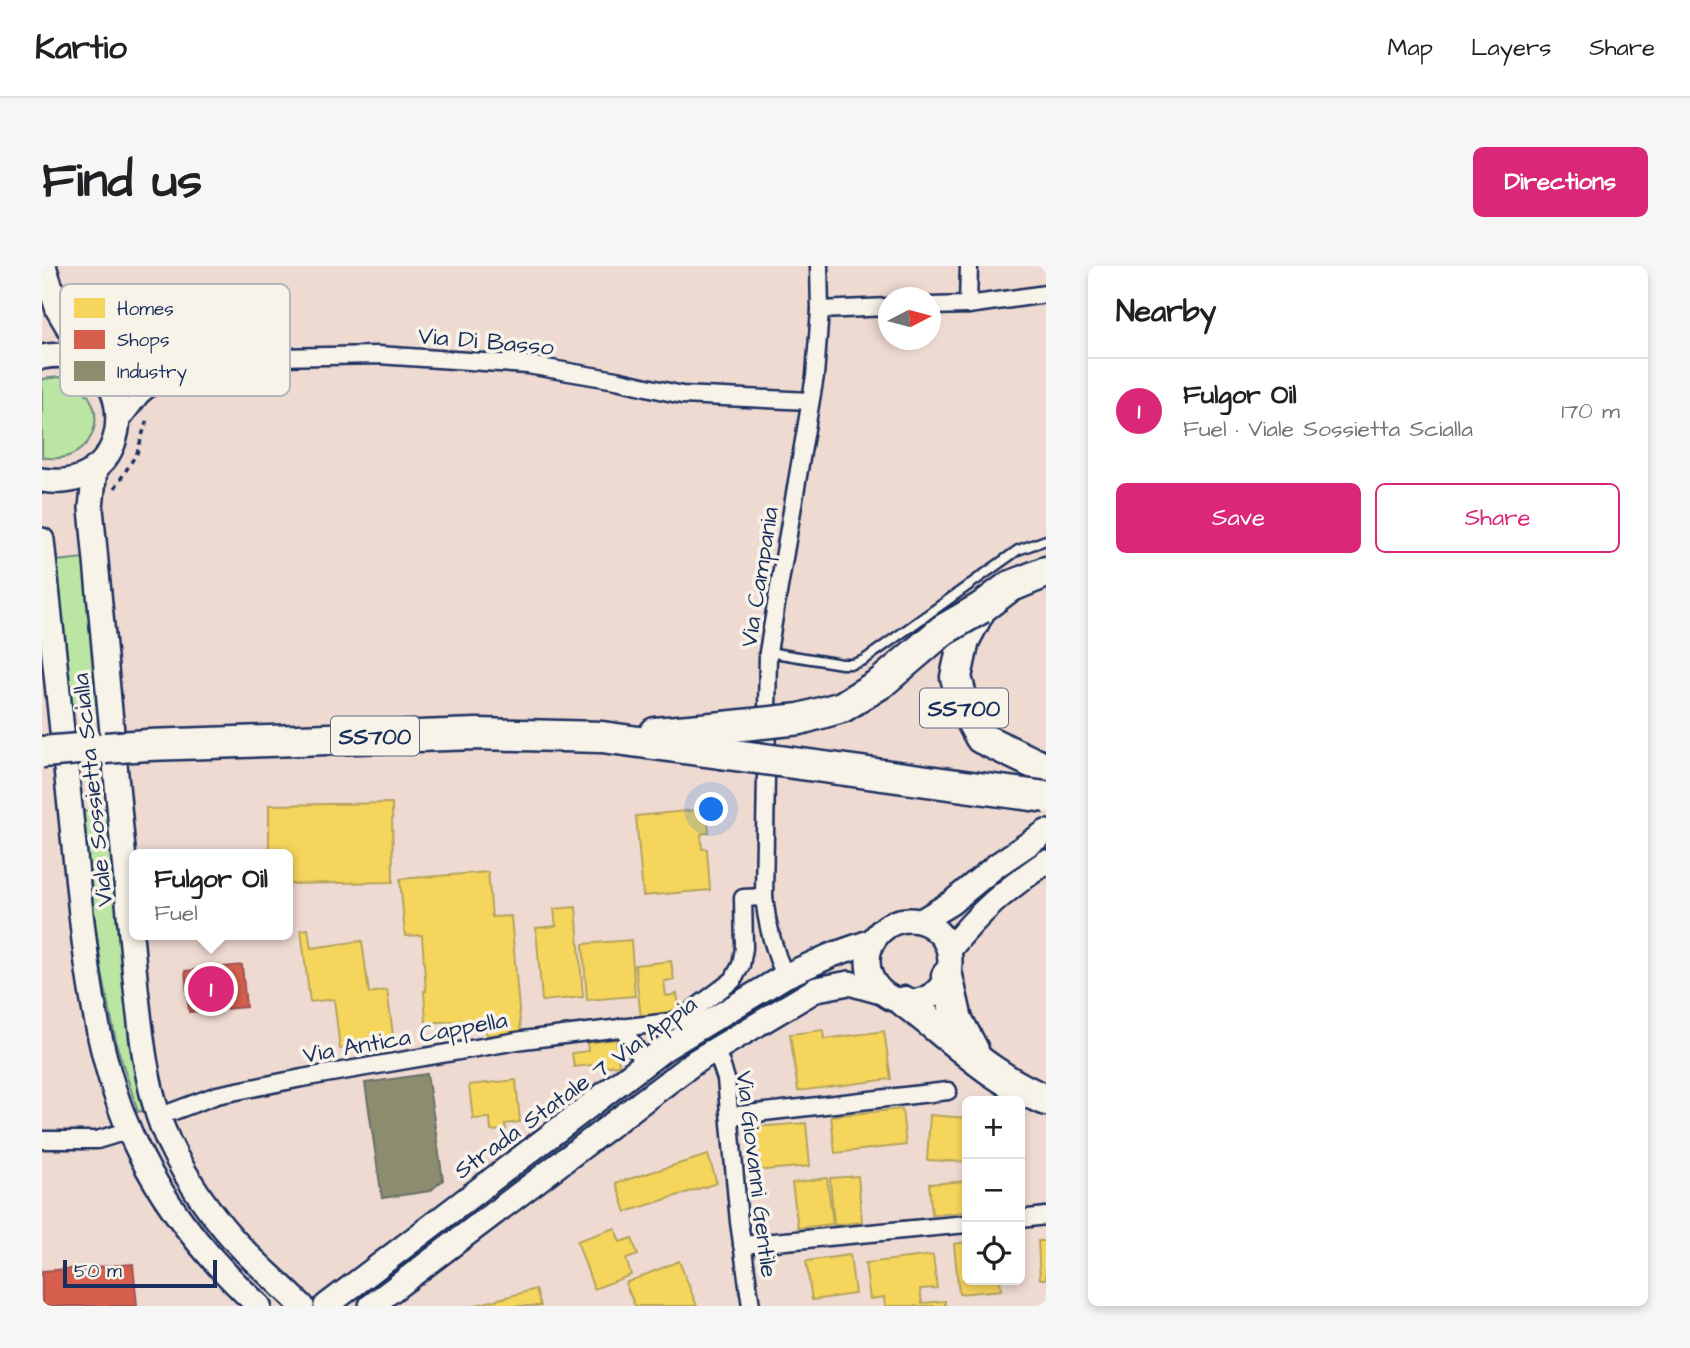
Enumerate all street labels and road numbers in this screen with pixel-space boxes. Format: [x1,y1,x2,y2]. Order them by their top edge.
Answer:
street label: Via Di Basso [417,319,556,365]
street label: Via Campania [732,504,788,650]
street label: Viale Sossietta Scialla [64,672,122,908]
road number: SS700 [920,688,1008,728]
road number: SS700 [331,716,419,756]
street label: Strada Statale 7 Via Appia [447,988,704,1188]
street label: Via Antica Cappella [300,1003,510,1073]
street label: Via Giovanni Gentile [726,1069,786,1279]

